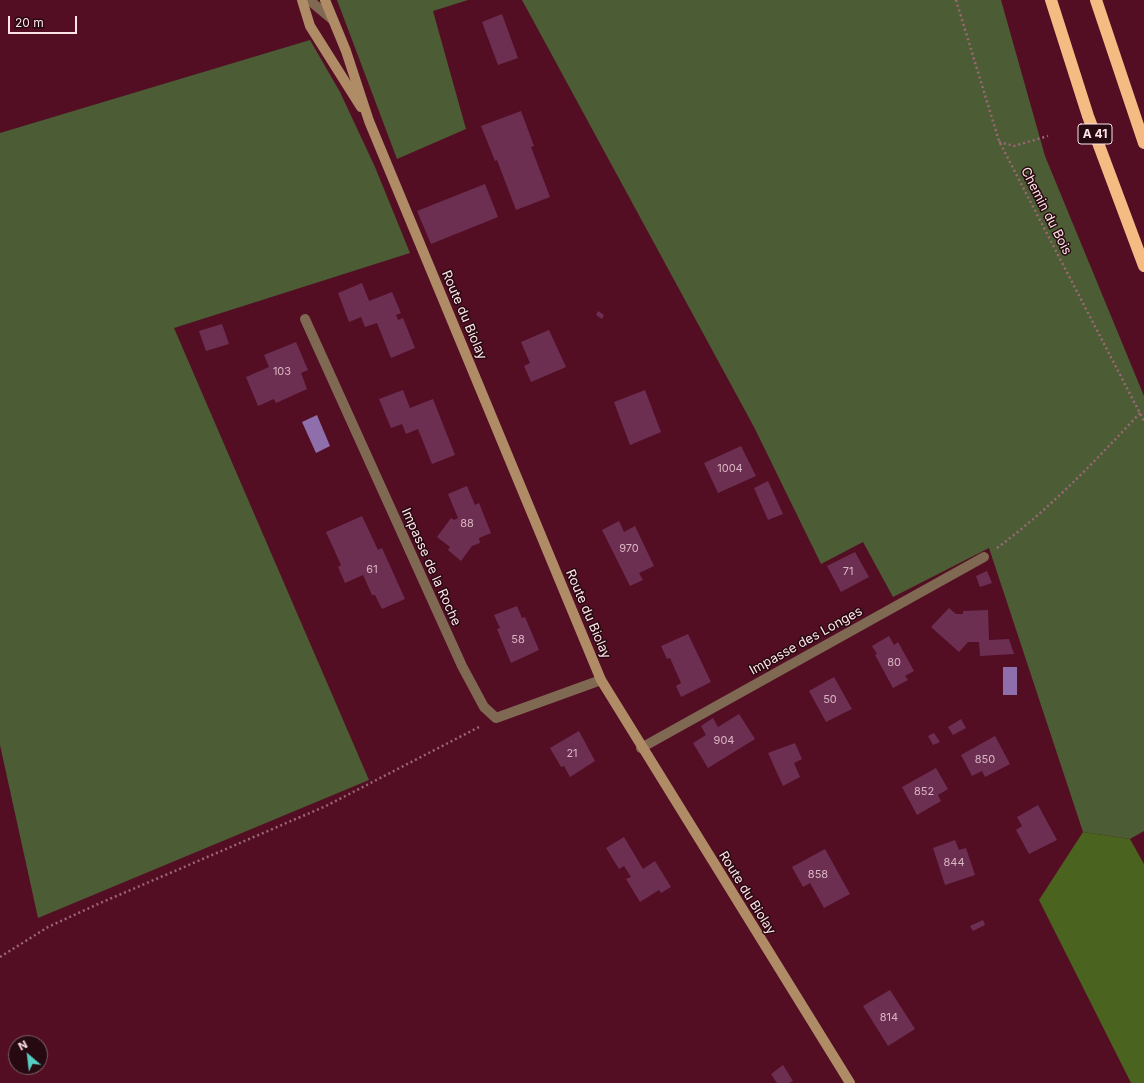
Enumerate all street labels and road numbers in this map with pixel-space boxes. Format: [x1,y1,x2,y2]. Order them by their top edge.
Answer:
road number: A 41 [1078,124,1112,144]
street label: Chemin du Bois [1017,165,1075,257]
street label: Route du Biolay [438,268,490,362]
street label: Impasse de la Roche [398,506,464,628]
street label: Route du Biolay [562,567,614,661]
street label: Impasse des Longes [747,604,865,678]
street label: Route du Biolay [715,848,779,938]

